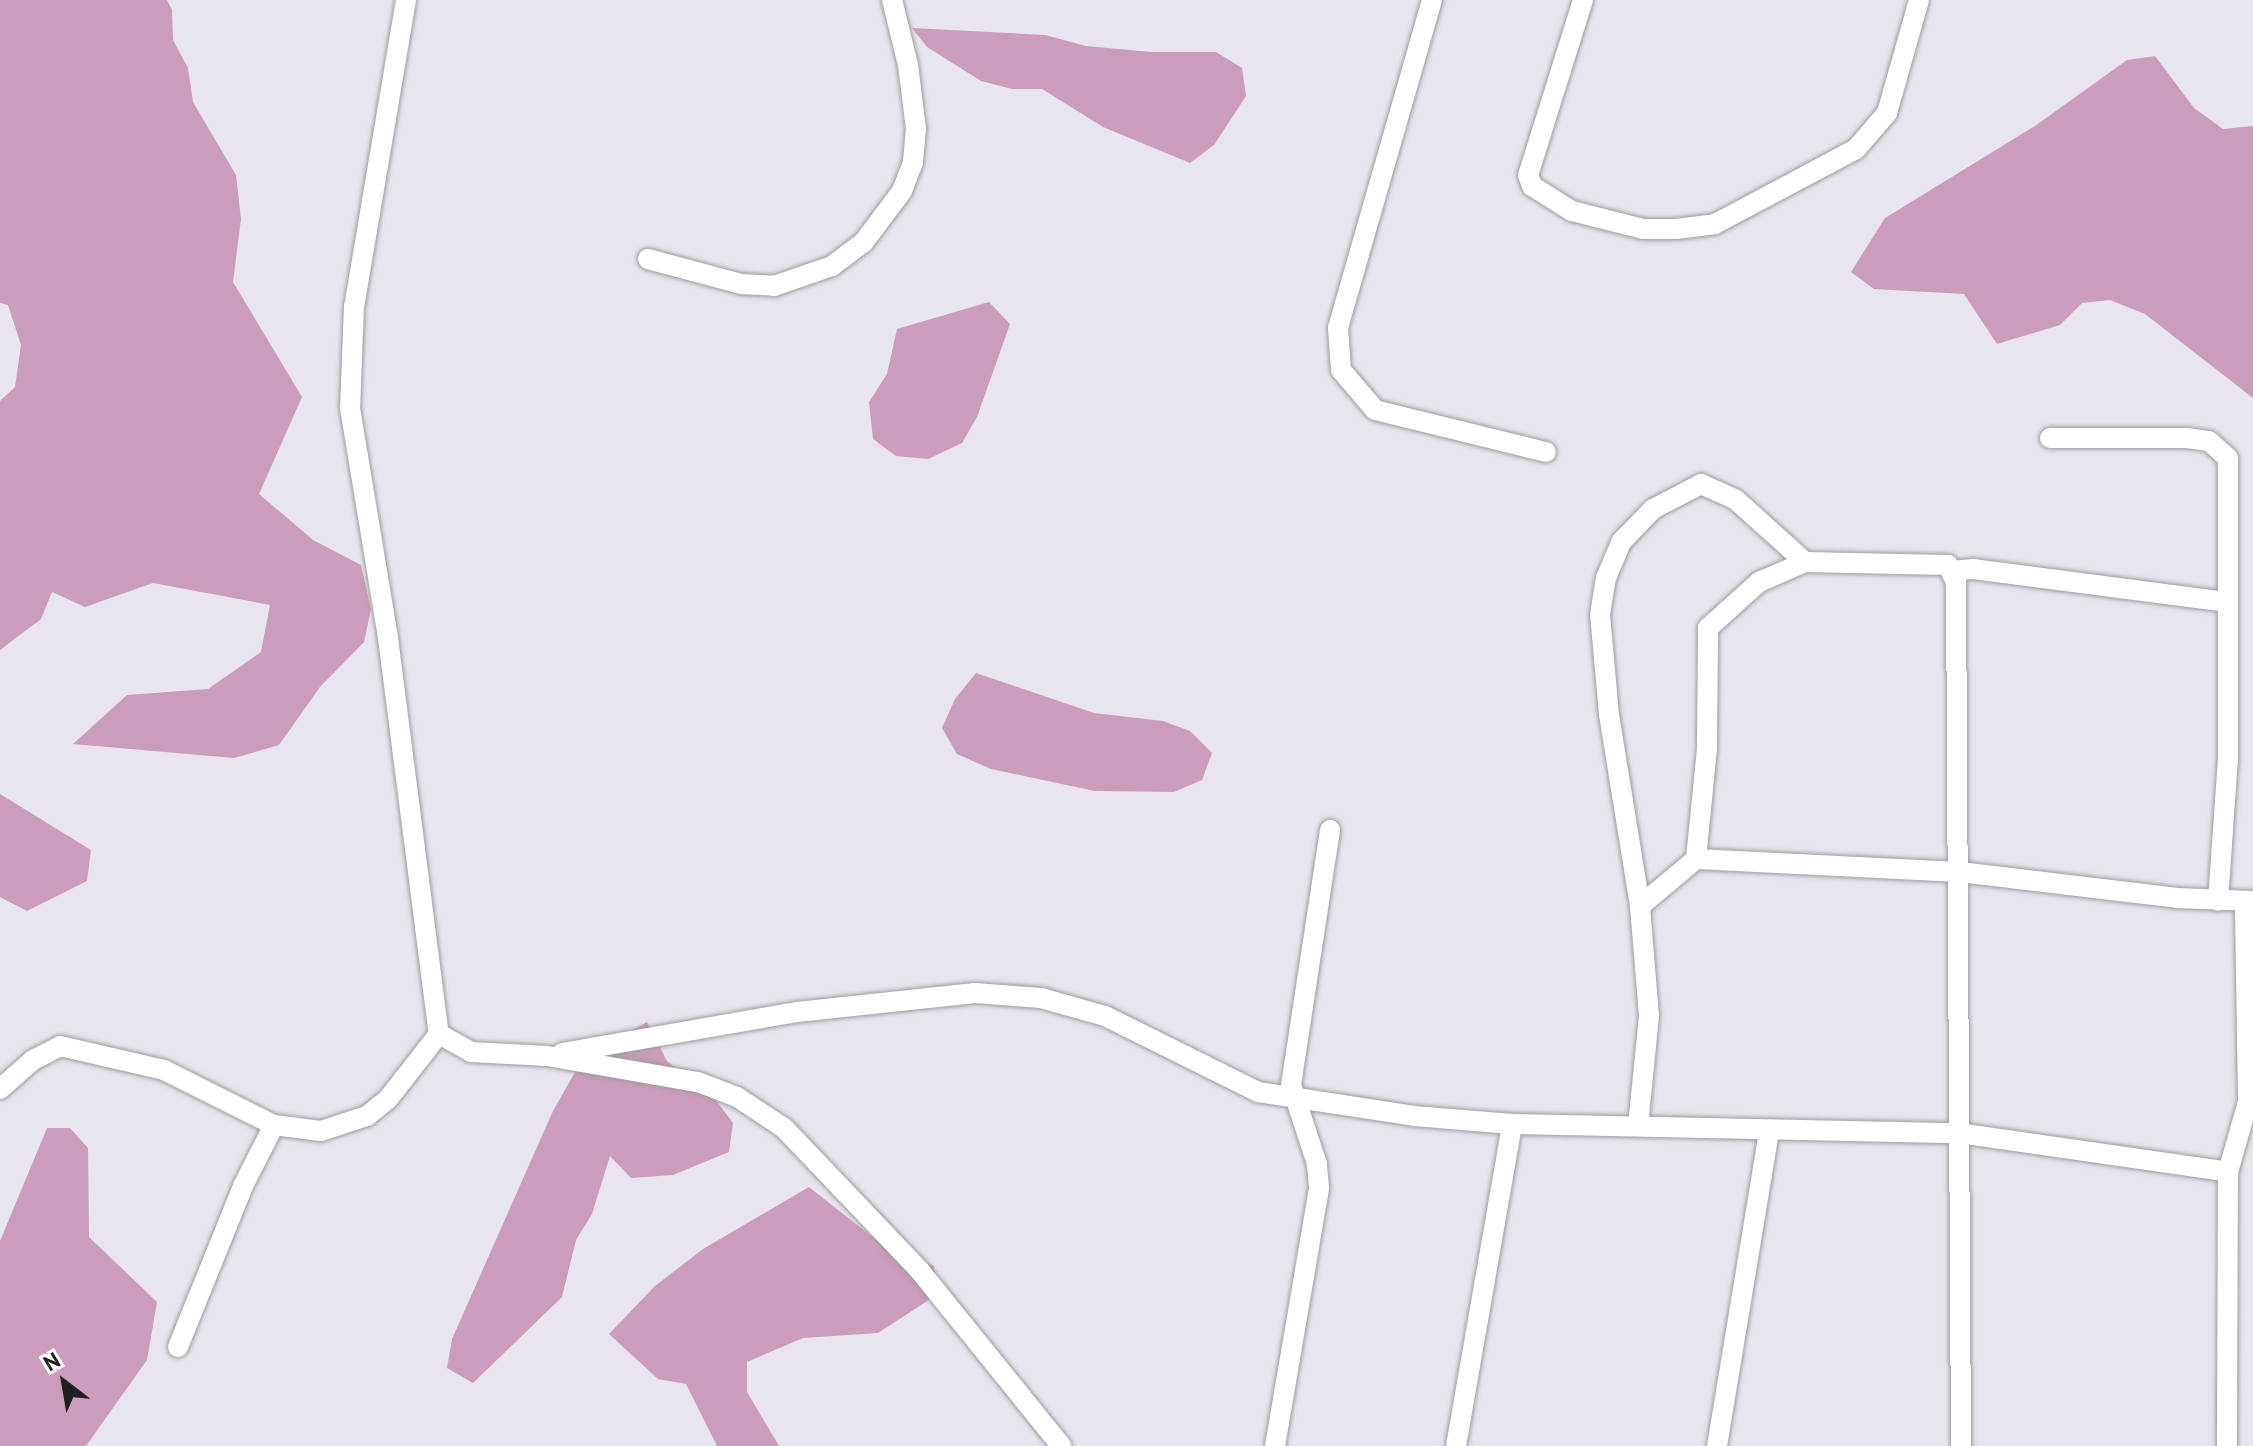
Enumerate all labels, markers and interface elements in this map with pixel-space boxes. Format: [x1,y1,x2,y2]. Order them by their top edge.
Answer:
north arrow [24,1342,104,1422]
text: N [38,1346,65,1377]

